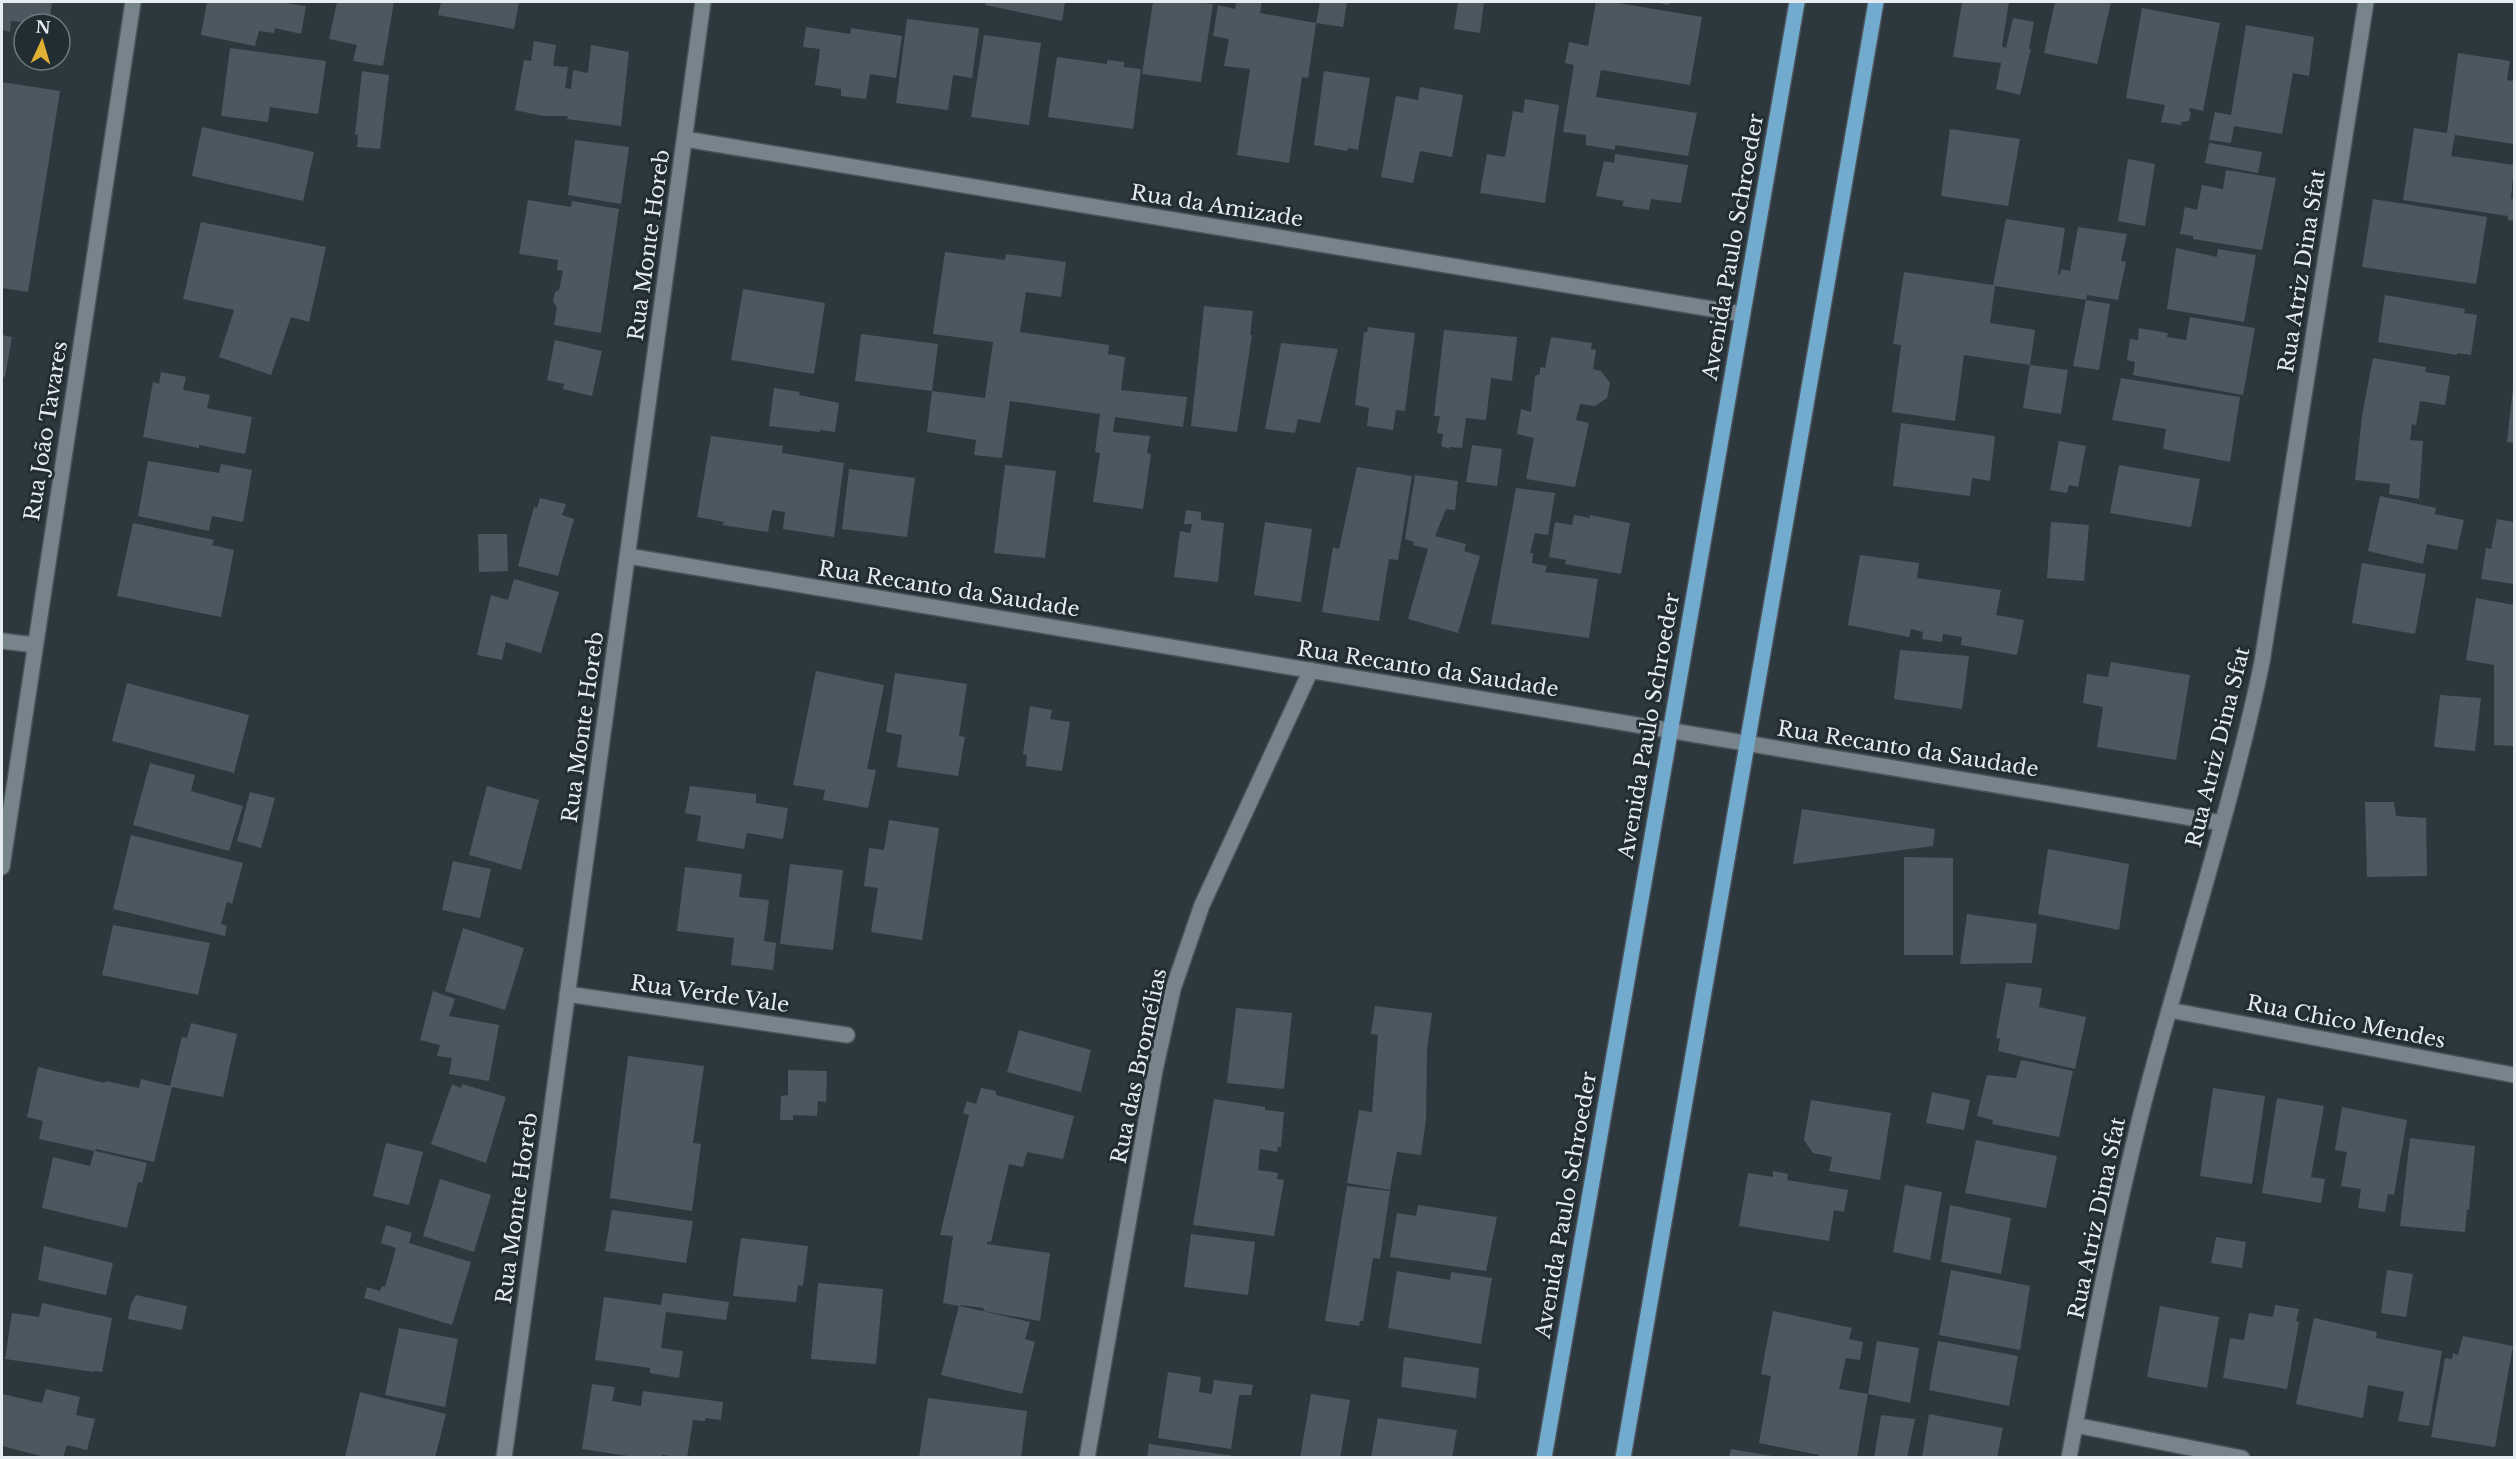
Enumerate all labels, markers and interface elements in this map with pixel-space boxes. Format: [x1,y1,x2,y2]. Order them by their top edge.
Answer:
north arrow [12,12,72,72]
text: N [35,17,51,38]
street label: Avenida Paulo Schroeder [1697,112,1769,383]
street label: Rua Monte Horeb [623,148,675,342]
street label: Rua Atriz Dina Sfat [2273,167,2331,375]
street label: Rua da Amizade [1129,180,1305,232]
street label: Rua João Tavares [19,339,73,523]
street label: Rua Recanto da Saudade [816,555,1082,623]
street label: Avenida Paulo Schroeder [1613,591,1685,862]
street label: Rua Monte Horeb [557,630,609,824]
street label: Rua Recanto da Saudade [1295,635,1561,703]
street label: Rua Atriz Dina Sfat [2181,644,2255,850]
street label: Rua Recanto da Saudade [1775,715,2041,783]
street label: Rua das Bromélias [1106,966,1172,1166]
street label: Rua Verde Vale [629,970,791,1018]
street label: Rua Chico Mendes [2244,990,2448,1054]
street label: Avenida Paulo Schroeder [1530,1070,1602,1341]
street label: Rua Monte Horeb [491,1111,543,1305]
street label: Rua Atriz Dina Sfat [2063,1115,2131,1321]

